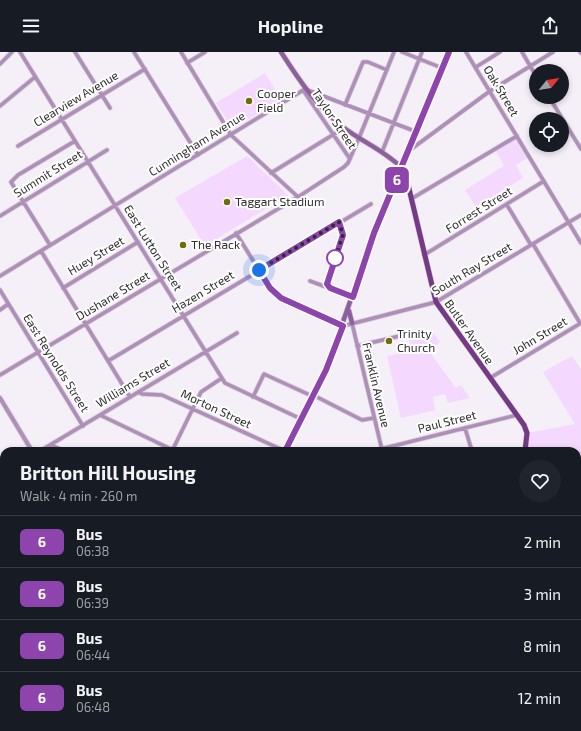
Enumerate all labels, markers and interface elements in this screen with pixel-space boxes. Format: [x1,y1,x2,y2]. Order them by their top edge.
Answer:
icon: menu [20,15,42,37]
text: Hopline [258,15,323,37]
icon: share [539,15,561,37]
street label: Oak Street [481,63,523,119]
north arrow [529,64,569,104]
map controls [529,64,569,152]
street label: Clearview Avenue [31,67,120,129]
place label: Cooper Field [257,86,296,114]
street label: Taylor Street [310,86,360,152]
marker: Cooper Field [244,96,254,106]
street label: Cunningham Avenue [146,108,247,178]
button: locate [529,112,569,152]
street label: Summit Street [11,146,85,200]
line badge: 6 [384,167,410,193]
text: 6 [393,171,401,188]
street label: Forrest Street [443,183,515,235]
place label: Taggart Stadium [235,194,324,208]
marker: Taggart Stadium [222,197,232,207]
street label: East Lutton Street [122,202,186,293]
street label: Huey Street [65,233,127,277]
place label: The Rack [191,237,240,251]
street label: South Ray Street [429,239,514,298]
marker: The Rack [178,240,188,250]
unlabelled marker [326,249,344,267]
your location [249,260,269,280]
street label: Dushane Street [73,267,152,323]
street label: Hazen Street [169,267,237,315]
street label: Butler Avenue [442,296,497,367]
street label: East Reynolds Street [21,311,93,414]
street label: John Street [510,313,570,357]
place label: Trinity Church [397,326,435,354]
marker: Trinity Church [384,336,394,346]
street label: Franklin Avenue [360,341,394,429]
street label: Williams Street [93,354,172,410]
street label: Morton Street [179,386,254,431]
street label: Paul Street [416,407,478,435]
button: heart [519,460,561,502]
text: Britton Hill Housing [20,461,196,484]
text: Walk · 4 min · 260 m [20,488,137,504]
text: Bus [76,525,102,543]
text: 6 [38,533,46,550]
text: 2 min [524,533,561,551]
text: 06:38 [76,543,109,559]
text: Bus [76,577,102,595]
text: 6 [38,585,46,602]
text: 3 min [524,585,561,603]
text: 06:39 [76,595,109,611]
text: Bus [76,629,102,647]
text: 6 [38,637,46,654]
text: 8 min [523,637,561,655]
text: 06:44 [76,647,110,663]
text: Bus [76,681,102,699]
text: 6 [38,689,46,706]
text: 12 min [518,689,561,707]
text: 06:48 [76,699,110,715]

